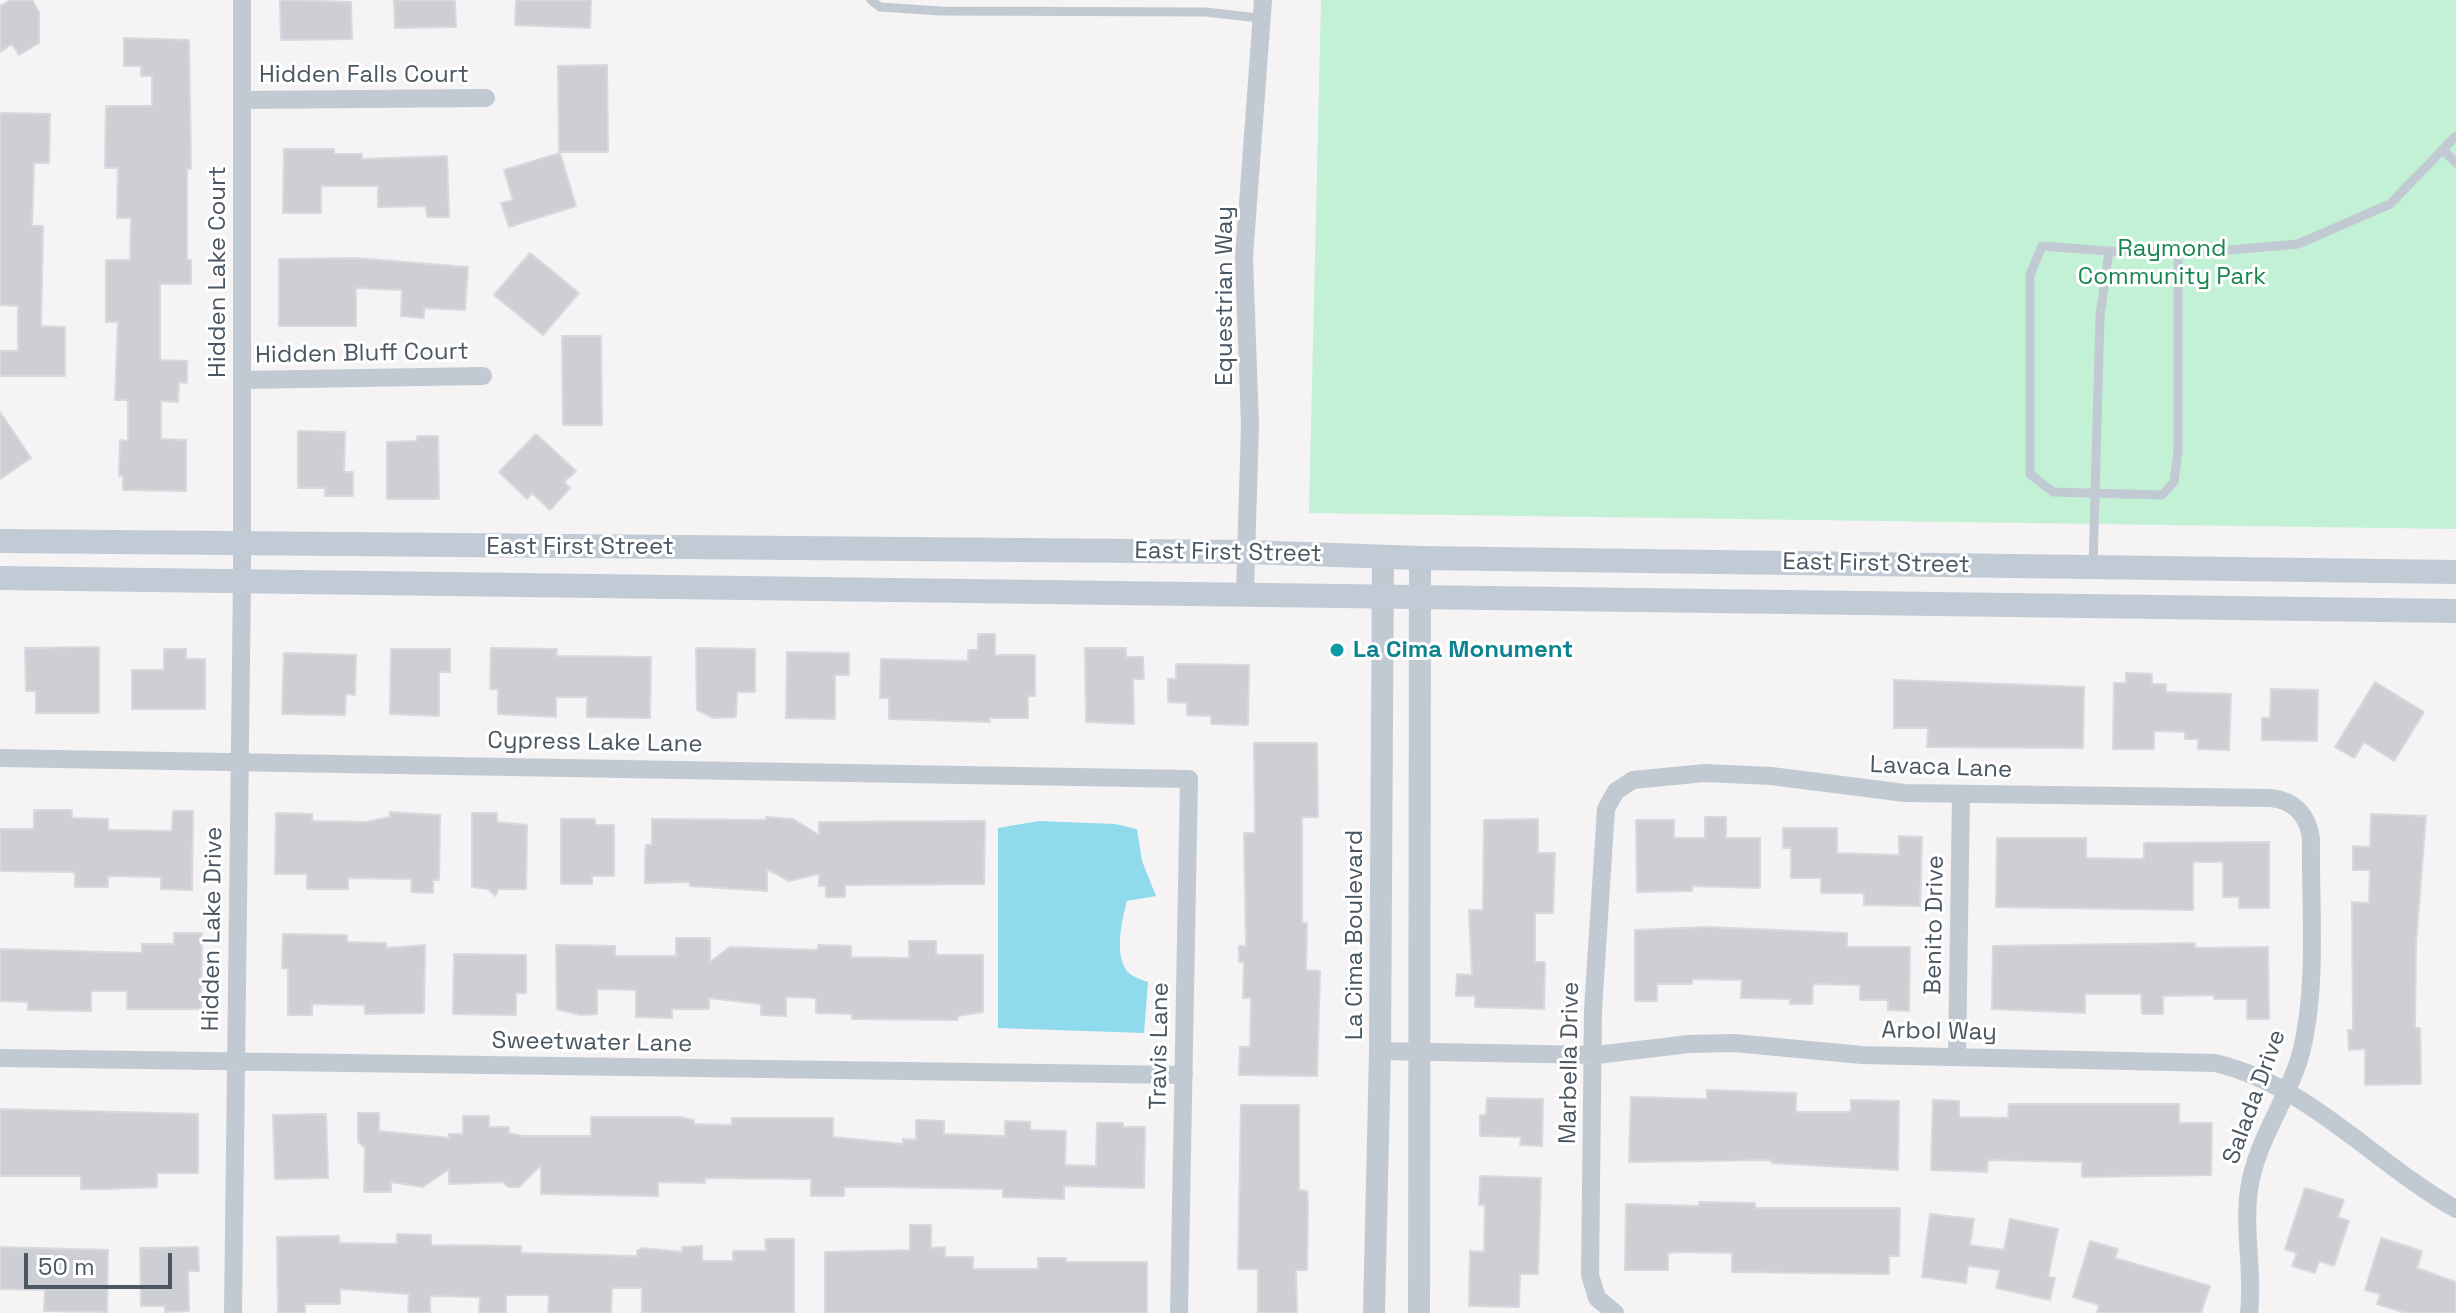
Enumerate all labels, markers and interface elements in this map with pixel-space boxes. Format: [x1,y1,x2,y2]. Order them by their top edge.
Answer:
street label: Hidden Falls Court [259,61,469,89]
street label: Hidden Lake Court [204,166,232,378]
street label: Equestrian Way [1211,206,1239,386]
park label: Raymond Community Park [2078,235,2266,291]
street label: Hidden Bluff Court [255,338,469,370]
street label: East First Street [486,533,674,561]
street label: East First Street [1134,537,1322,569]
street label: East First Street [1782,548,1970,580]
place label: La Cima Monument [1353,636,1573,664]
marker: La Cima Monument [1328,641,1346,659]
street label: Cypress Lake Lane [487,727,703,759]
street label: Lavaca Lane [1869,751,2013,785]
street label: Hidden Lake Drive [197,826,229,1032]
street label: La Cima Boulevard [1341,830,1369,1040]
street label: Benito Drive [1919,855,1951,995]
street label: Travis Lane [1144,982,1176,1110]
street label: Marbella Drive [1554,982,1586,1144]
street label: Arbol Way [1881,1017,1997,1047]
street label: Salada Drive [2217,1026,2293,1168]
street label: Sweetwater Lane [491,1027,693,1059]
scale bar [28,1237,176,1287]
text: 50 m [38,1251,95,1282]

